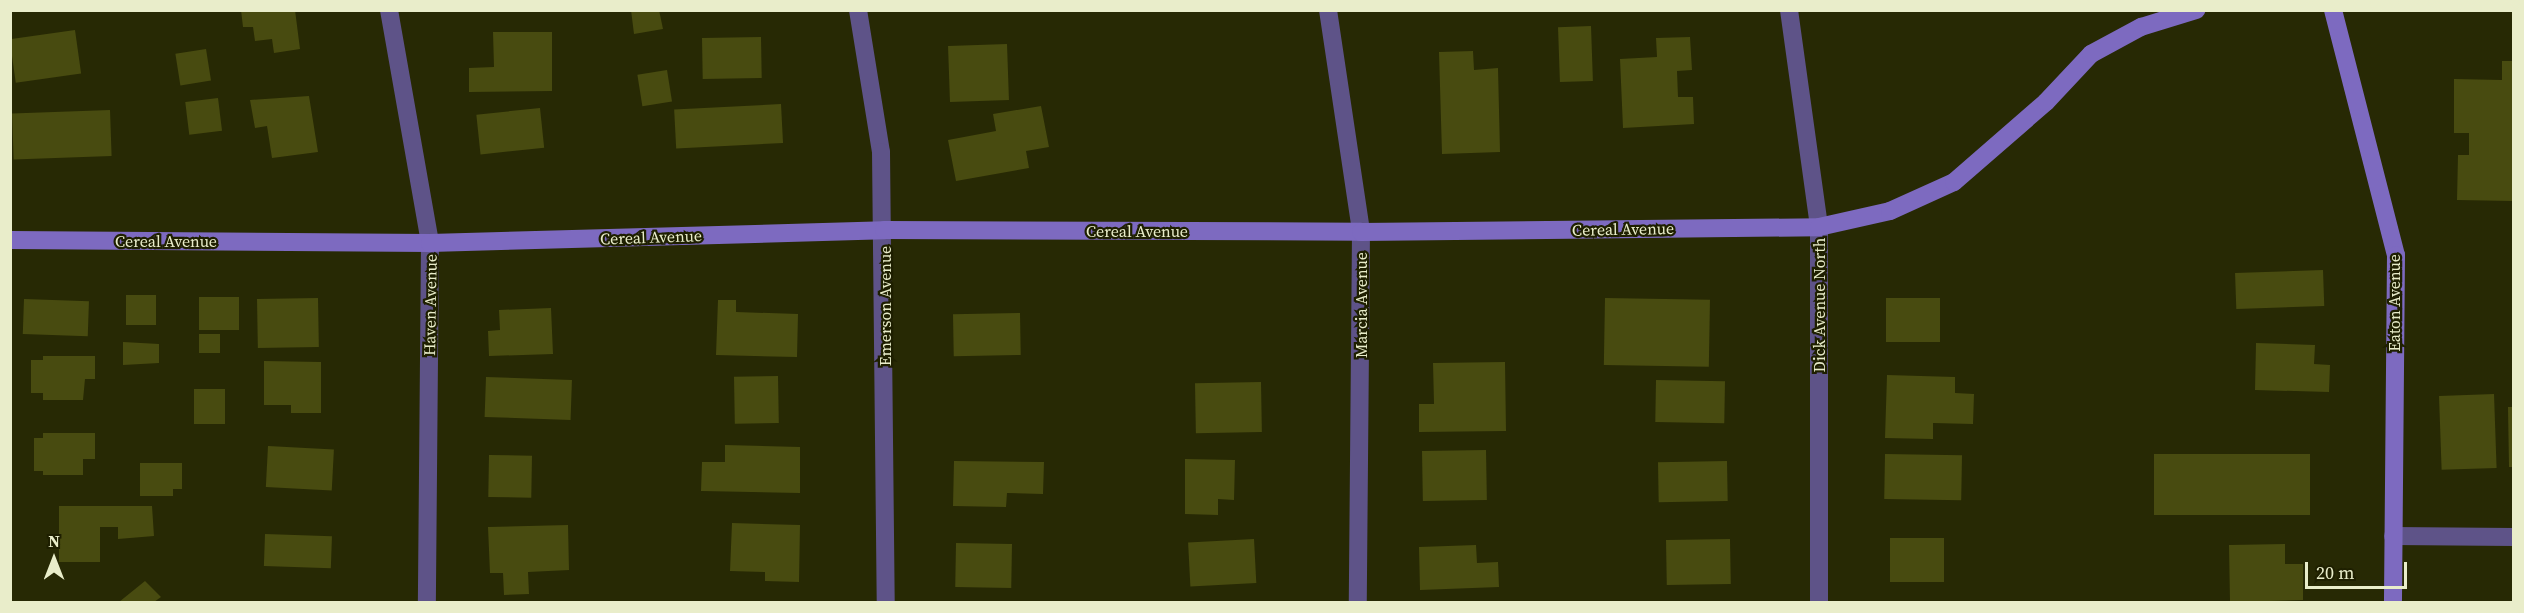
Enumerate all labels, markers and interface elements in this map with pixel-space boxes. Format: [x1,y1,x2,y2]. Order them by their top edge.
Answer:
street label: Cereal Avenue [1572,219,1674,239]
street label: Cereal Avenue [1086,221,1188,241]
street label: Cereal Avenue [600,226,702,248]
street label: Cereal Avenue [115,231,217,251]
street label: Dick Avenue North [1809,238,1829,372]
street label: Emerson Avenue [875,246,895,366]
street label: Marcia Avenue [1351,252,1371,358]
street label: Haven Avenue [420,254,440,356]
street label: Eaton Avenue [2384,254,2404,352]
north arrow [24,529,84,589]
text: N [48,530,60,552]
scale bar [2308,550,2410,588]
text: 20 m [2316,560,2354,585]

